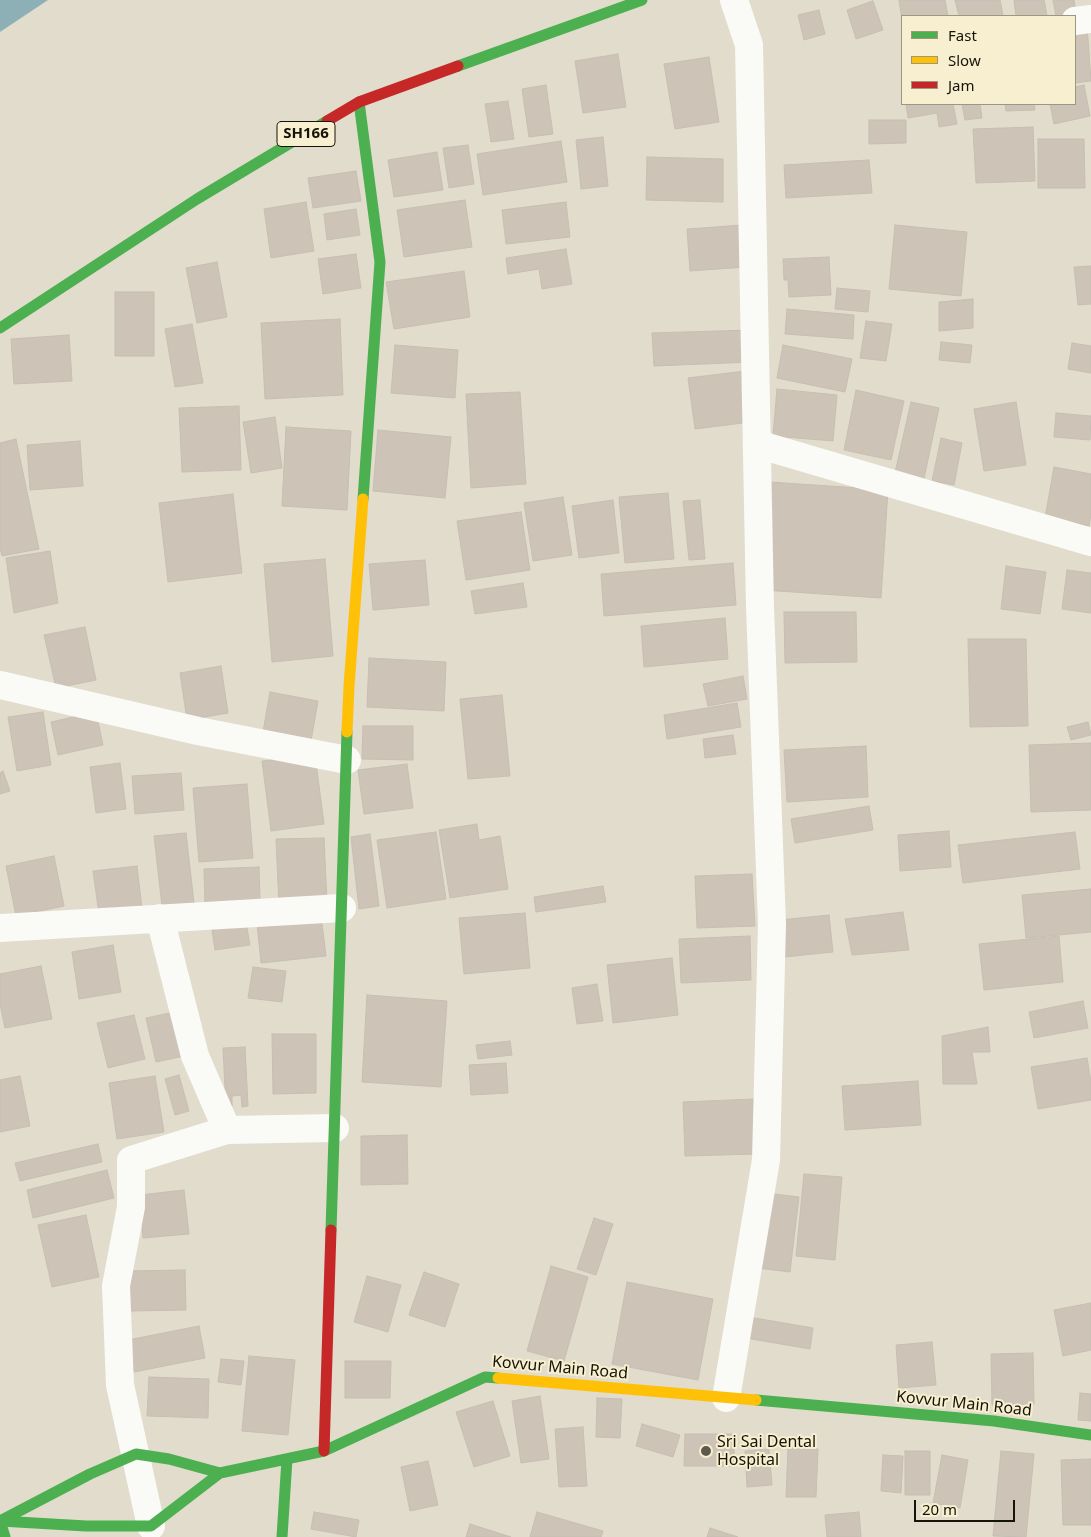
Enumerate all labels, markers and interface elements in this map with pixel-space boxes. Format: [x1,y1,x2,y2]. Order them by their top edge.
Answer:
legend [901,15,1076,105]
text: Fast [948,25,977,45]
text: Slow [948,50,981,70]
text: Jam [948,75,975,95]
road number: SH166 [277,122,335,146]
street label: Kovvur Main Road [491,1352,629,1384]
street label: Kovvur Main Road [895,1387,1033,1421]
place label: Sri Sai Dental Hospital [717,1432,816,1470]
marker: Sri Sai Dental Hospital [699,1444,713,1458]
scale bar [916,1490,1017,1522]
text: 20 m [922,1499,957,1519]

